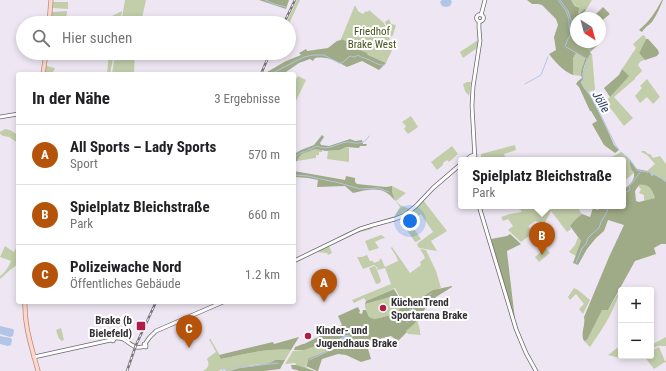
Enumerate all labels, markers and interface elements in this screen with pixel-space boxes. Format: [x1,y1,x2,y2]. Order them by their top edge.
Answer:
north arrow [570,12,606,48]
search box [16,16,296,60]
park label: Friedhof Brake West [348,25,396,51]
icon: search [30,27,52,49]
text: Hier suchen [62,29,132,47]
text: In der Nähe [32,88,110,108]
water label: Jölle [589,89,613,116]
text: 3 Ergebnisse [214,91,280,106]
text: All Sports – Lady Sports [70,138,216,156]
text: A [41,147,49,162]
text: 570 m [248,147,280,162]
text: Sport [70,156,98,171]
popup [458,157,626,209]
text: Spielplatz Bleichstraße [472,167,612,185]
text: Park [472,185,495,200]
text: Spielplatz Bleichstraße [70,198,210,216]
text: B [41,207,49,222]
text: 660 m [248,207,280,222]
your location [400,211,420,231]
text: Park [70,216,93,231]
pin: B [529,222,555,255]
text: Polizeiwache Nord [70,258,181,276]
text: C [41,267,49,282]
text: 1.2 km [245,267,280,282]
pin: A [311,269,337,302]
text: Öffentliches Gebäude [70,276,181,291]
map controls [618,287,654,359]
button: + [618,287,654,323]
place label: KüchenTrend Sportarena Brake [391,296,468,322]
marker: KüchenTrend Sportarena Brake [378,303,388,313]
place label: Brake (b Bielefeld) [89,314,133,340]
pin: C [176,315,202,348]
marker: Brake (b Bielefeld) [135,320,147,332]
button: − [618,323,654,359]
place label: Kinder- und Jugendhaus Brake [316,324,397,350]
marker: Kinder- und Jugendhaus Brake [303,331,313,341]

